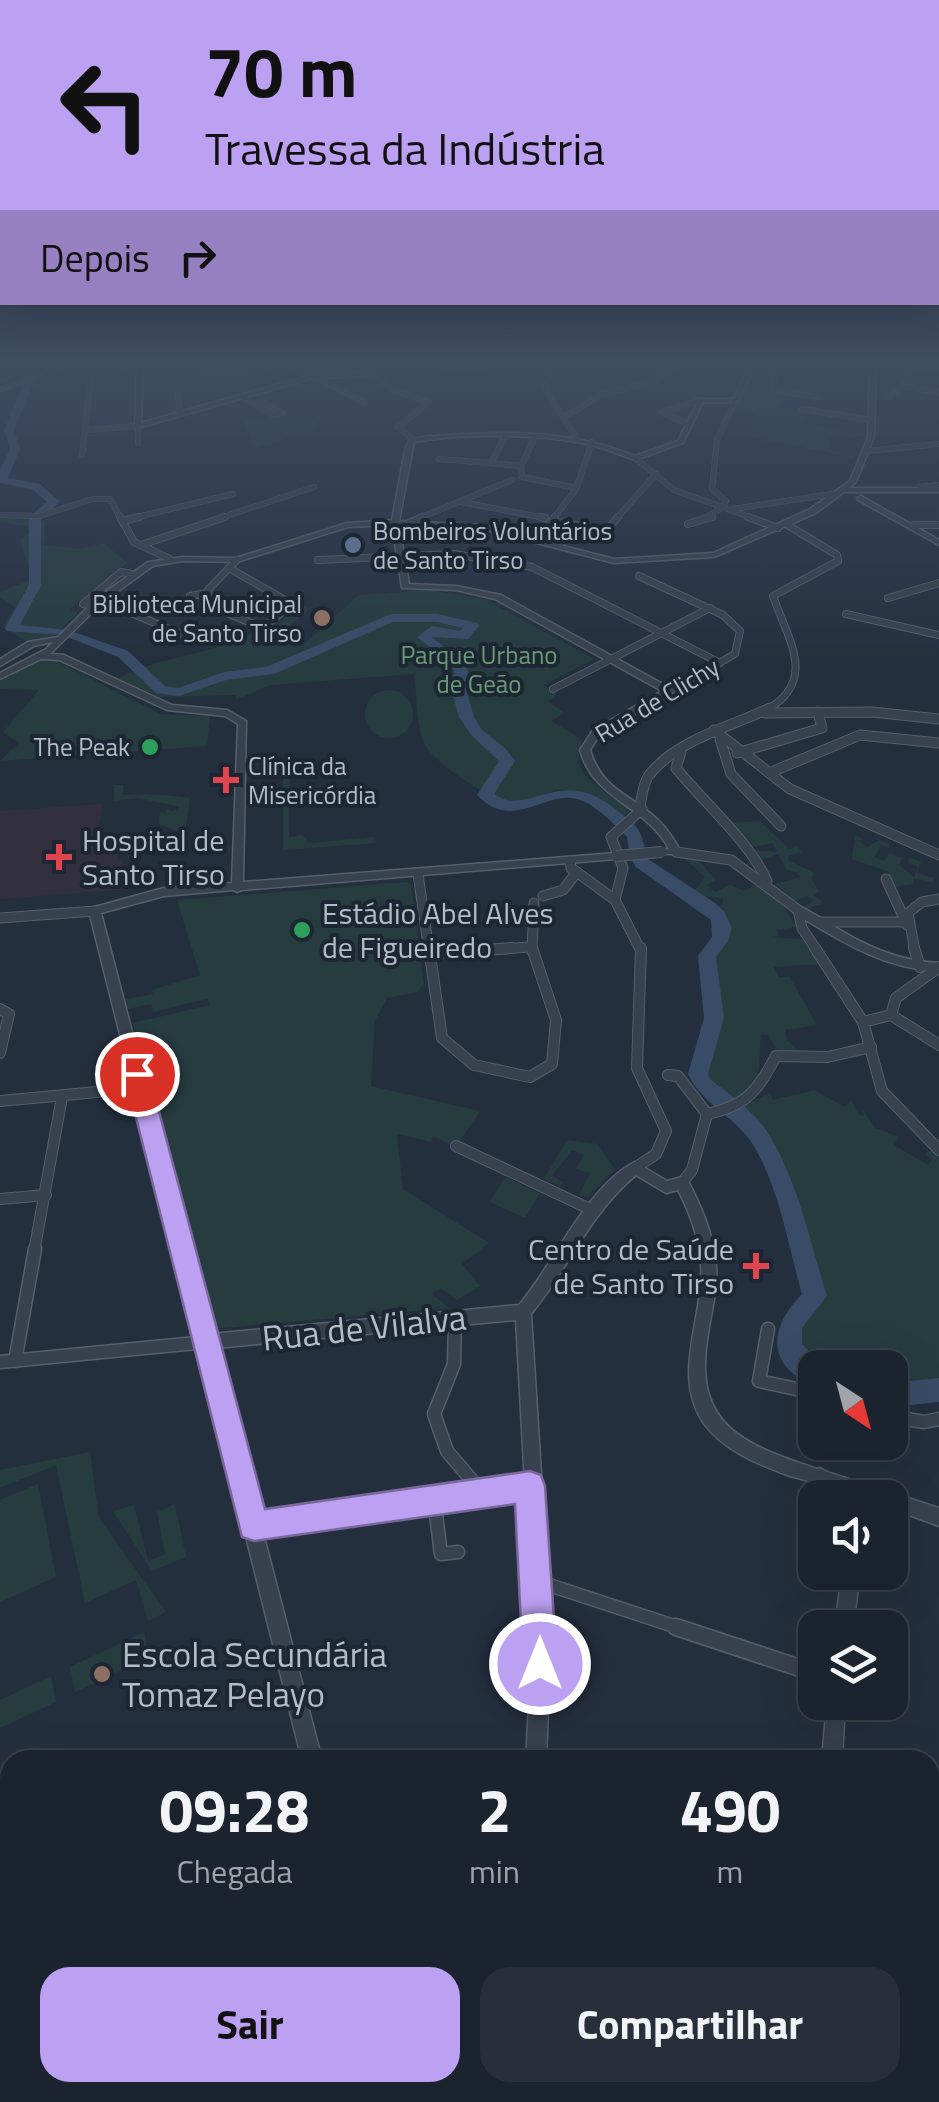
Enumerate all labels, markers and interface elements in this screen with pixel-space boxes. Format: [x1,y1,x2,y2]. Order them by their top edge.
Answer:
text: 70 m [205,18,358,124]
icon: left [40,40,170,170]
text: Travessa da Indústria [205,114,605,182]
text: Depois [40,229,150,287]
icon: right [170,230,225,285]
place label: Bombeiros Voluntários de Santo Tirso [373,512,612,579]
marker: Bombeiros Voluntários de Santo Tirso [342,534,364,556]
place label: Biblioteca Municipal de Santo Tirso [92,585,302,652]
marker: Biblioteca Municipal de Santo Tirso [311,607,333,629]
park label: Parque Urbano de Geão [400,636,558,703]
street label: Rua de Clichy [588,648,726,752]
place label: The Peak [33,728,130,766]
marker: The Peak [139,736,161,758]
place label: Clínica da Misericórdia [248,747,377,814]
marker: Clínica da Misericórdia [213,767,239,793]
place label: Hospital de Santo Tirso [82,817,225,897]
marker: Hospital de Santo Tirso [46,844,72,870]
place label: Estádio Abel Alves de Figueiredo [322,890,553,970]
marker: Estádio Abel Alves de Figueiredo [291,919,313,941]
pin [95,1032,180,1117]
icon: arrive [110,1047,165,1102]
place label: Centro de Saúde de Santo Tirso [528,1226,734,1306]
marker: Centro de Saúde de Santo Tirso [743,1253,769,1279]
street label: Rua de Vilalva [259,1289,469,1365]
north arrow [798,1350,908,1460]
map controls [798,1350,908,1720]
button: sound [798,1480,908,1590]
button: layers [798,1610,908,1720]
position arrow [488,1612,592,1716]
place label: Escola Secundária Tomaz Pelayo [122,1627,387,1721]
marker: Escola Secundária Tomaz Pelayo [91,1663,113,1685]
text: 09:28 [160,1764,309,1855]
text: 2 [478,1764,511,1855]
text: 490 [680,1764,780,1855]
text: Chegada [176,1847,293,1895]
text: min [469,1847,520,1895]
text: m [717,1847,743,1895]
button: Sair [40,1967,460,2082]
button: Compartilhar [480,1967,900,2082]

